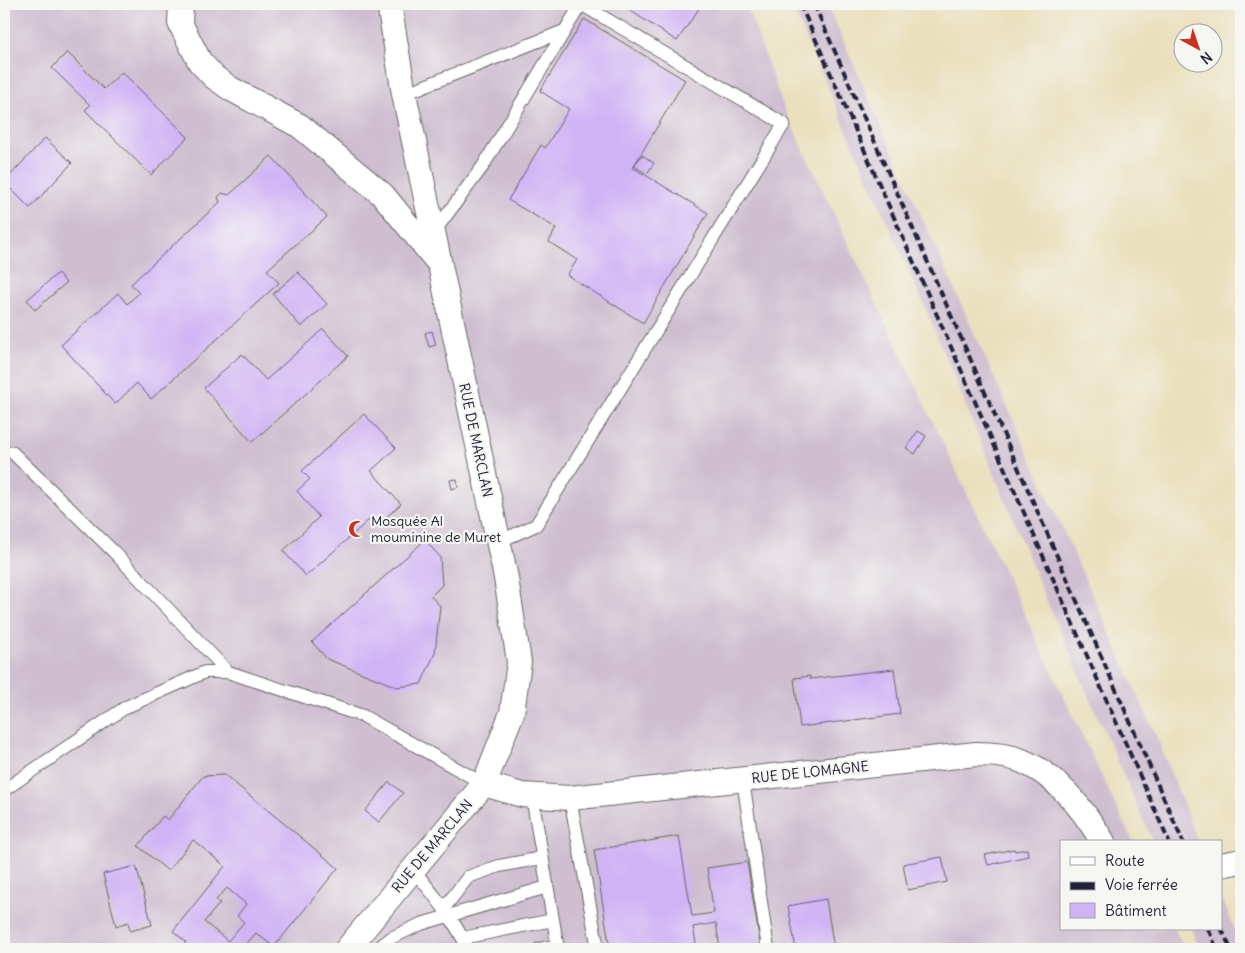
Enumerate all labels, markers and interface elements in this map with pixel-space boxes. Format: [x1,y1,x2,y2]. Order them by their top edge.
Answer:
north arrow [1172,22,1222,72]
text: N [1197,48,1216,68]
street label: RUE DE MARCLAN [455,381,497,499]
place label: Mosquée Al mouminine de Muret [371,512,501,546]
mosque icon: Mosquée Al mouminine de Muret [347,519,367,539]
street label: RUE DE LOMAGNE [750,757,870,787]
street label: RUE DE MARCLAN [388,796,476,896]
legend [1060,840,1222,930]
text: Route [1105,851,1145,870]
text: Voie ferrée [1105,875,1178,894]
text: Bâtiment [1105,901,1167,920]

